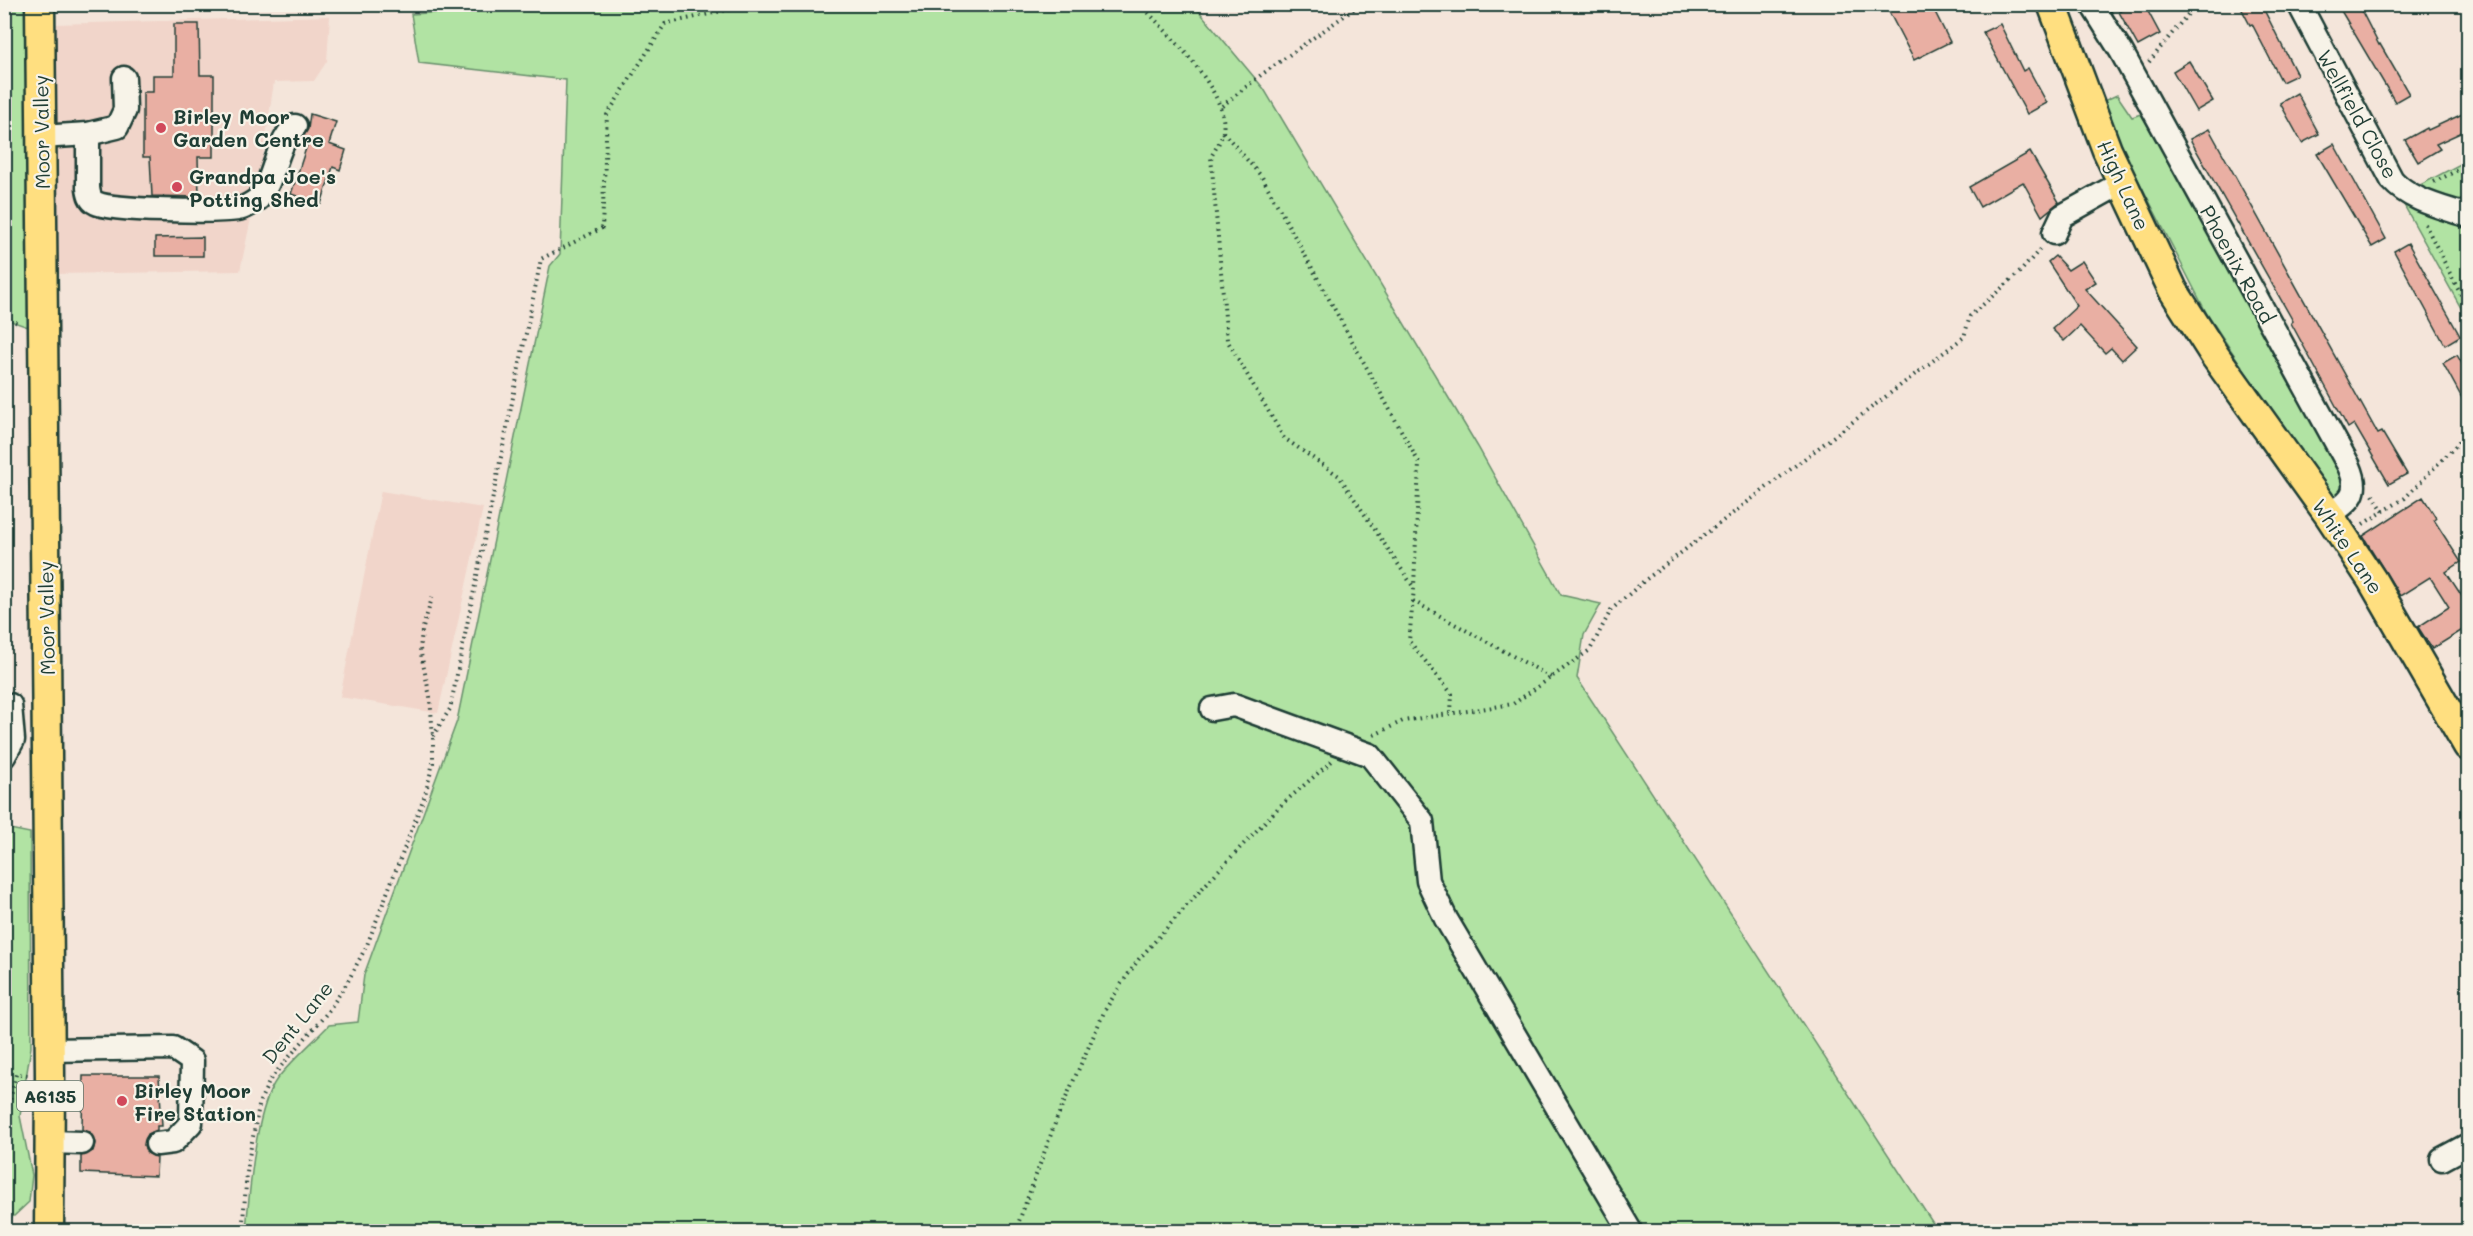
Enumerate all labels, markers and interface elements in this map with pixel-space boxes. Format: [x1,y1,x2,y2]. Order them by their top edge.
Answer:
street label: Wellfield Close [2312,45,2404,183]
street label: Moor Valley [27,75,55,189]
place label: Birley Moor Garden Centre [173,103,324,152]
marker: Birley Moor Garden Centre [154,121,168,135]
street label: High Lane [2092,136,2156,234]
place label: Grandpa Joe's Potting Shed [189,163,336,212]
marker: Grandpa Joe's Potting Shed [170,180,184,194]
street label: Phoenix Road [2195,200,2281,328]
street label: White Lane [2307,494,2389,598]
street label: Moor Valley [32,561,60,675]
street label: Dent Lane [256,975,338,1069]
place label: Birley Moor Fire Station [134,1077,256,1126]
road number: A6135 [17,1081,83,1111]
marker: Birley Moor Fire Station [115,1094,129,1108]

